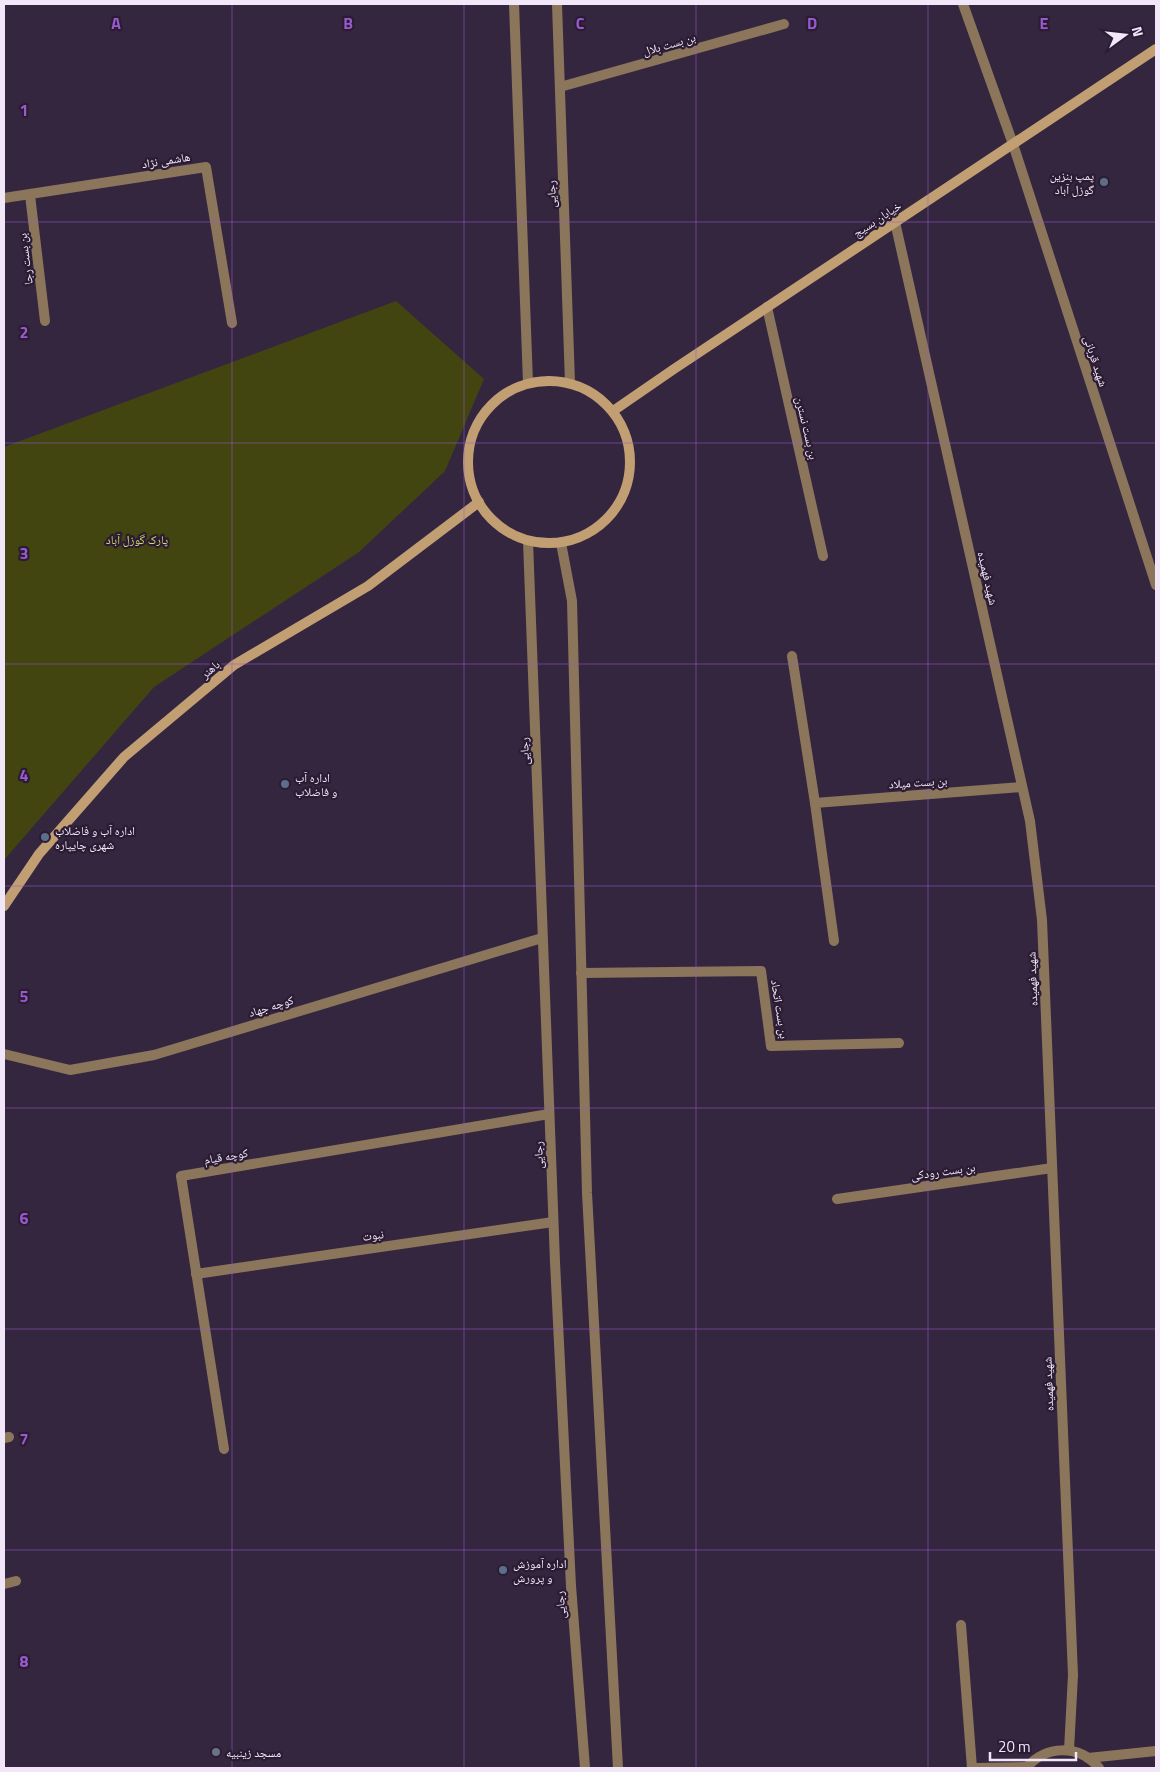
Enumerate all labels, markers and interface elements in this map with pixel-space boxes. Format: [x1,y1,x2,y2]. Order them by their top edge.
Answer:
north arrow [1100,10,1150,60]
text: A [111,11,121,35]
text: B [343,11,353,35]
text: C [576,11,585,35]
text: D [807,11,817,35]
text: E [1040,11,1049,35]
text: N [1127,24,1149,39]
street label: بن بست بلال [640,27,698,61]
text: 1 [20,98,28,122]
street label: هاشمی نژاد [140,147,192,173]
place label: پمپ بنزین گوزل آباد [1050,166,1094,199]
marker: پمپ بنزین گوزل آباد [1098,176,1110,188]
street label: رجایی [541,179,561,208]
street label: خیابان بسیج [849,196,905,242]
street label: بن بست رجا [12,232,38,286]
text: 2 [20,320,28,344]
street label: شهید قربانی [1079,333,1113,389]
street label: بن بست نسترن [791,395,823,461]
park label: پارک گوزل آباد [106,530,169,549]
text: 3 [20,541,28,565]
street label: شهید فهمیده [973,549,1003,607]
street label: باهنر [195,655,224,684]
street label: رجایی [514,736,534,765]
text: 4 [20,763,29,787]
place label: اداره آب و فاضلاب [295,768,337,801]
street label: بن بست میلاد [888,770,948,794]
marker: اداره آب و فاضلاب [279,778,291,790]
place label: اداره آب و فاضلاب شهری چایپاره [55,821,135,854]
marker: اداره آب و فاضلاب شهری چایپاره [39,831,51,843]
street label: شهید فهمیده [1022,951,1042,1007]
street label: بن بست اتحاد [766,978,794,1040]
text: 5 [20,984,29,1008]
street label: کوچه جهاد [246,990,296,1022]
street label: رجایی [528,1140,548,1169]
street label: کوچه قیام [202,1143,250,1169]
street label: بن بست رودکی [909,1157,977,1185]
text: 6 [20,1206,29,1230]
street label: نبوت [361,1224,385,1246]
street label: شهید فهمیده [1038,1356,1058,1412]
text: 7 [20,1427,28,1451]
place label: اداره آموزش و پرورش [513,1554,567,1587]
marker: اداره آموزش و پرورش [497,1564,509,1576]
street label: رجایی [550,1590,570,1619]
text: 8 [20,1649,29,1673]
scale bar [990,1730,1076,1762]
text: 20 m [998,1735,1031,1758]
place label: مسجد زینبیه [226,1743,281,1762]
marker: مسجد زینبیه [210,1746,222,1758]

